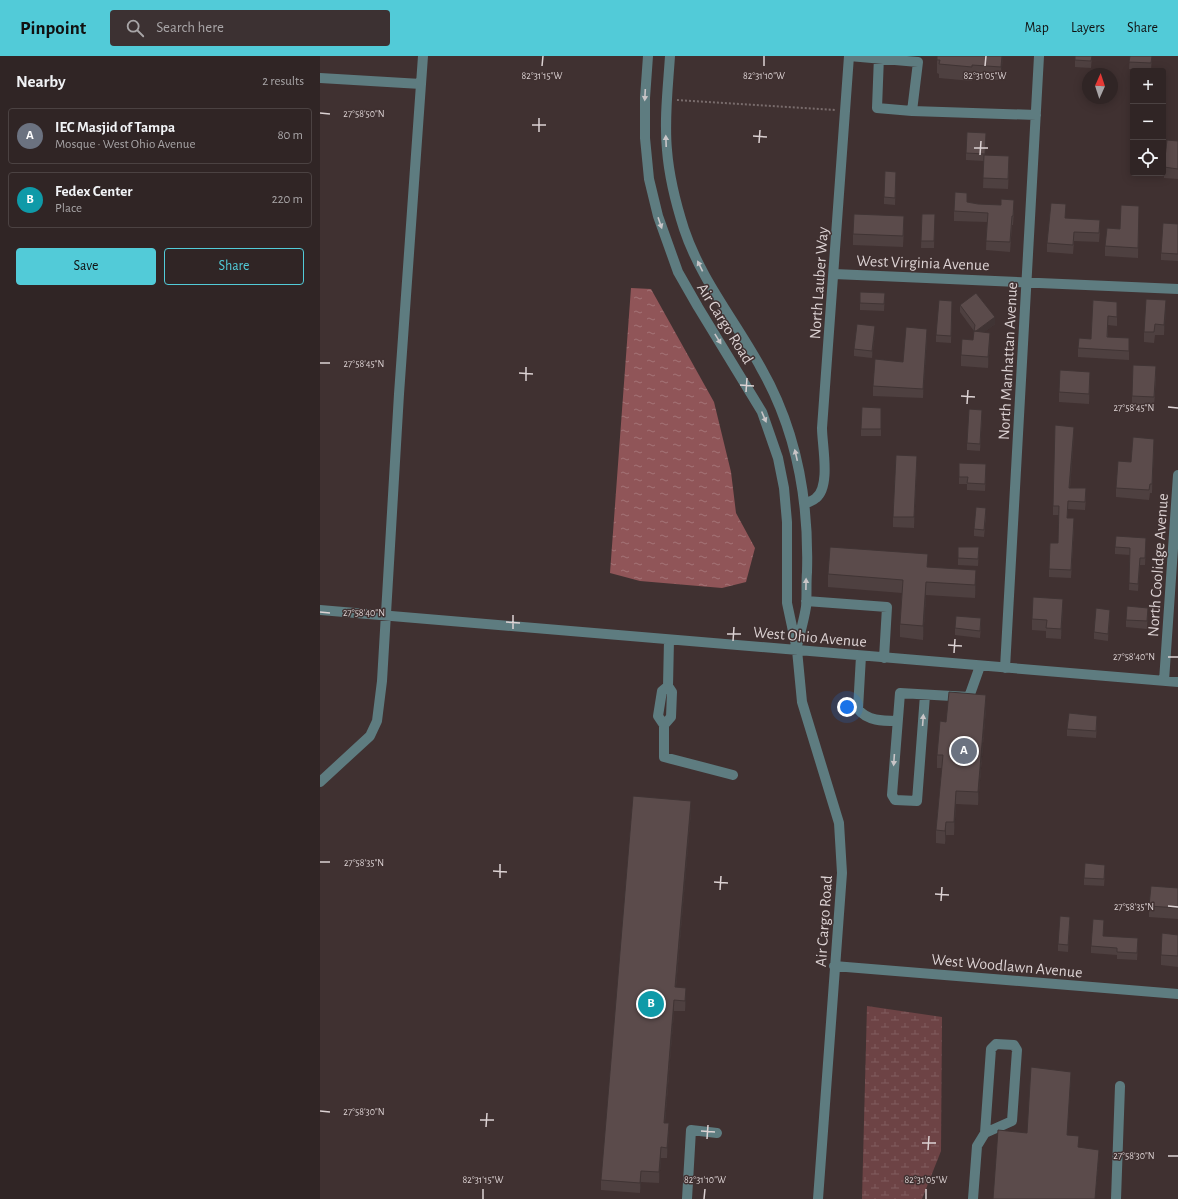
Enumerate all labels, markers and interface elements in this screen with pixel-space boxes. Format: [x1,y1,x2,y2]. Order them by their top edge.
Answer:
search box [110,10,390,46]
icon: search [124,17,146,39]
text: Pinpoint [20,19,86,38]
text: Search here [156,20,224,35]
text: Map [1024,21,1049,35]
text: Layers [1071,21,1105,35]
text: Share [1127,21,1158,35]
north arrow [1082,68,1118,104]
map controls [1130,68,1166,176]
button: + [1130,68,1166,104]
text: 82°31'15"W [522,71,563,81]
text: 82°31'10"W [743,71,785,81]
text: 82°31'05"W [964,71,1006,81]
text: Nearby [16,73,66,90]
text: 2 results [262,75,304,88]
one-way arrow [642,89,649,101]
button: − [1130,104,1166,140]
text: 27°58'50"N [343,109,385,119]
text: IEC Masjid of Tampa [55,120,175,135]
text: A [26,129,34,142]
text: 80 m [277,129,303,142]
one-way arrow [663,135,670,147]
text: Mosque · West Ohio Avenue [55,138,195,151]
button: locate [1130,140,1166,176]
text: Fedex Center [55,184,132,199]
text: B [26,193,34,206]
text: 220 m [272,193,303,206]
text: Place [55,202,82,215]
one-way arrow [658,218,664,230]
street label: North Lauber Way [807,226,832,340]
button: Save [16,248,156,285]
button: Share [164,248,304,285]
street label: West Virginia Avenue [856,253,990,273]
one-way arrow [697,260,703,271]
street label: Air Cargo Road [694,280,756,367]
street label: North Manhattan Avenue [996,282,1020,440]
one-way arrow [714,334,722,344]
text: 27°58'45"N [344,359,384,369]
text: 27°58'45"N [1114,403,1154,413]
one-way arrow [761,411,767,423]
one-way arrow [792,449,798,462]
street label: North Coolidge Avenue [1145,493,1171,637]
one-way arrow [803,577,809,590]
text: 27°58'40"N [343,608,385,618]
street label: West Ohio Avenue [752,624,867,650]
text: 27°58'40"N [1113,652,1155,662]
your location [837,697,857,717]
one-way arrow [920,714,927,726]
pin: A [951,736,977,766]
one-way arrow [891,754,898,766]
text: 27°58'35"N [344,858,384,868]
street label: Air Cargo Road [813,875,835,967]
text: 27°58'35"N [1114,902,1154,912]
street label: West Woodlawn Avenue [931,951,1083,981]
pin: B [638,989,664,1019]
text: 27°58'30"N [343,1107,385,1117]
text: 27°58'30"N [1113,1151,1155,1161]
text: 82°31'15"W [463,1175,504,1185]
text: 82°31'10"W [684,1175,726,1185]
text: 82°31'05"W [905,1175,947,1185]

